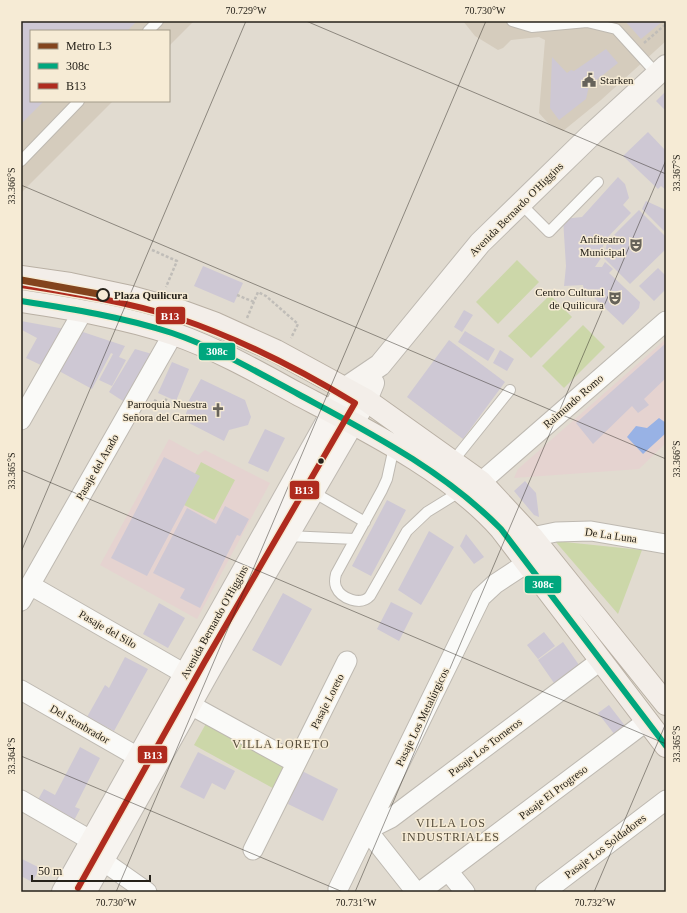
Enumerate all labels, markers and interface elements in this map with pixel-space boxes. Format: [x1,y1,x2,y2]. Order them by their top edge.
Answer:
text: 70.729°W [226,5,267,16]
text: 70.730°W [465,5,506,16]
legend [30,30,170,102]
text: Metro L3 [66,39,112,53]
text: 308c [66,59,89,73]
public building icon: Starken [581,72,597,88]
place label: Starken [600,74,634,86]
text: B13 [66,79,86,93]
text: 33.367°S [671,154,682,192]
street label: Avenida Bernardo O'Higgins [467,160,565,258]
text: 33.366°S [6,167,17,205]
place label: Anfiteatro Municipal [580,233,626,258]
theatre icon: Anfiteatro Municipal [628,237,644,253]
place label: Centro Cultural de Quilicura [535,286,604,311]
marker: Plaza Quilicura [96,288,110,302]
place label: Plaza Quilicura [114,289,188,301]
theatre icon: Centro Cultural de Quilicura [607,290,623,306]
line badge: B13 [155,306,186,325]
text: B13 [161,310,180,322]
line badge: 308c [198,342,236,361]
text: 308c [206,345,228,357]
street label: Raimundo Romo [541,371,606,430]
place label: Parroquia Nuestra Señora del Carmen [123,398,207,423]
church icon: Parroquia Nuestra Señora del Carmen [210,402,226,418]
street label: Pasaje del Arado [73,432,121,502]
text: 33.366°S [671,440,682,478]
text: 33.365°S [6,452,17,490]
unlabelled marker [316,456,326,466]
line badge: B13 [289,480,320,500]
text: B13 [295,484,314,496]
street label: De La Luna [584,525,638,545]
street label: Avenida Bernardo O'Higgins [178,563,250,681]
line badge: 308c [524,575,562,594]
text: 308c [532,578,554,590]
street label: Pasaje del Silo [77,608,139,651]
street label: Pasaje Los Metalúrgicos [393,666,451,768]
street label: Pasaje Loreto [308,671,346,731]
street label: Del Sembrador [48,702,112,746]
street label: Pasaje Los Torneros [446,715,524,779]
text: 33.365°S [671,725,682,763]
text: 33.364°S [6,737,17,775]
district label: VILLA LORETO [232,737,330,751]
line badge: B13 [137,745,168,764]
text: B13 [144,749,163,761]
street label: Pasaje El Progreso [516,762,590,822]
street label: Pasaje Los Soldadores [562,811,648,881]
district label: VILLA LOS INDUSTRIALES [402,816,500,844]
scale bar [32,857,150,883]
text: 50 m [38,864,63,878]
text: 70.730°W [96,897,137,908]
text: 70.731°W [336,897,377,908]
text: 70.732°W [575,897,616,908]

